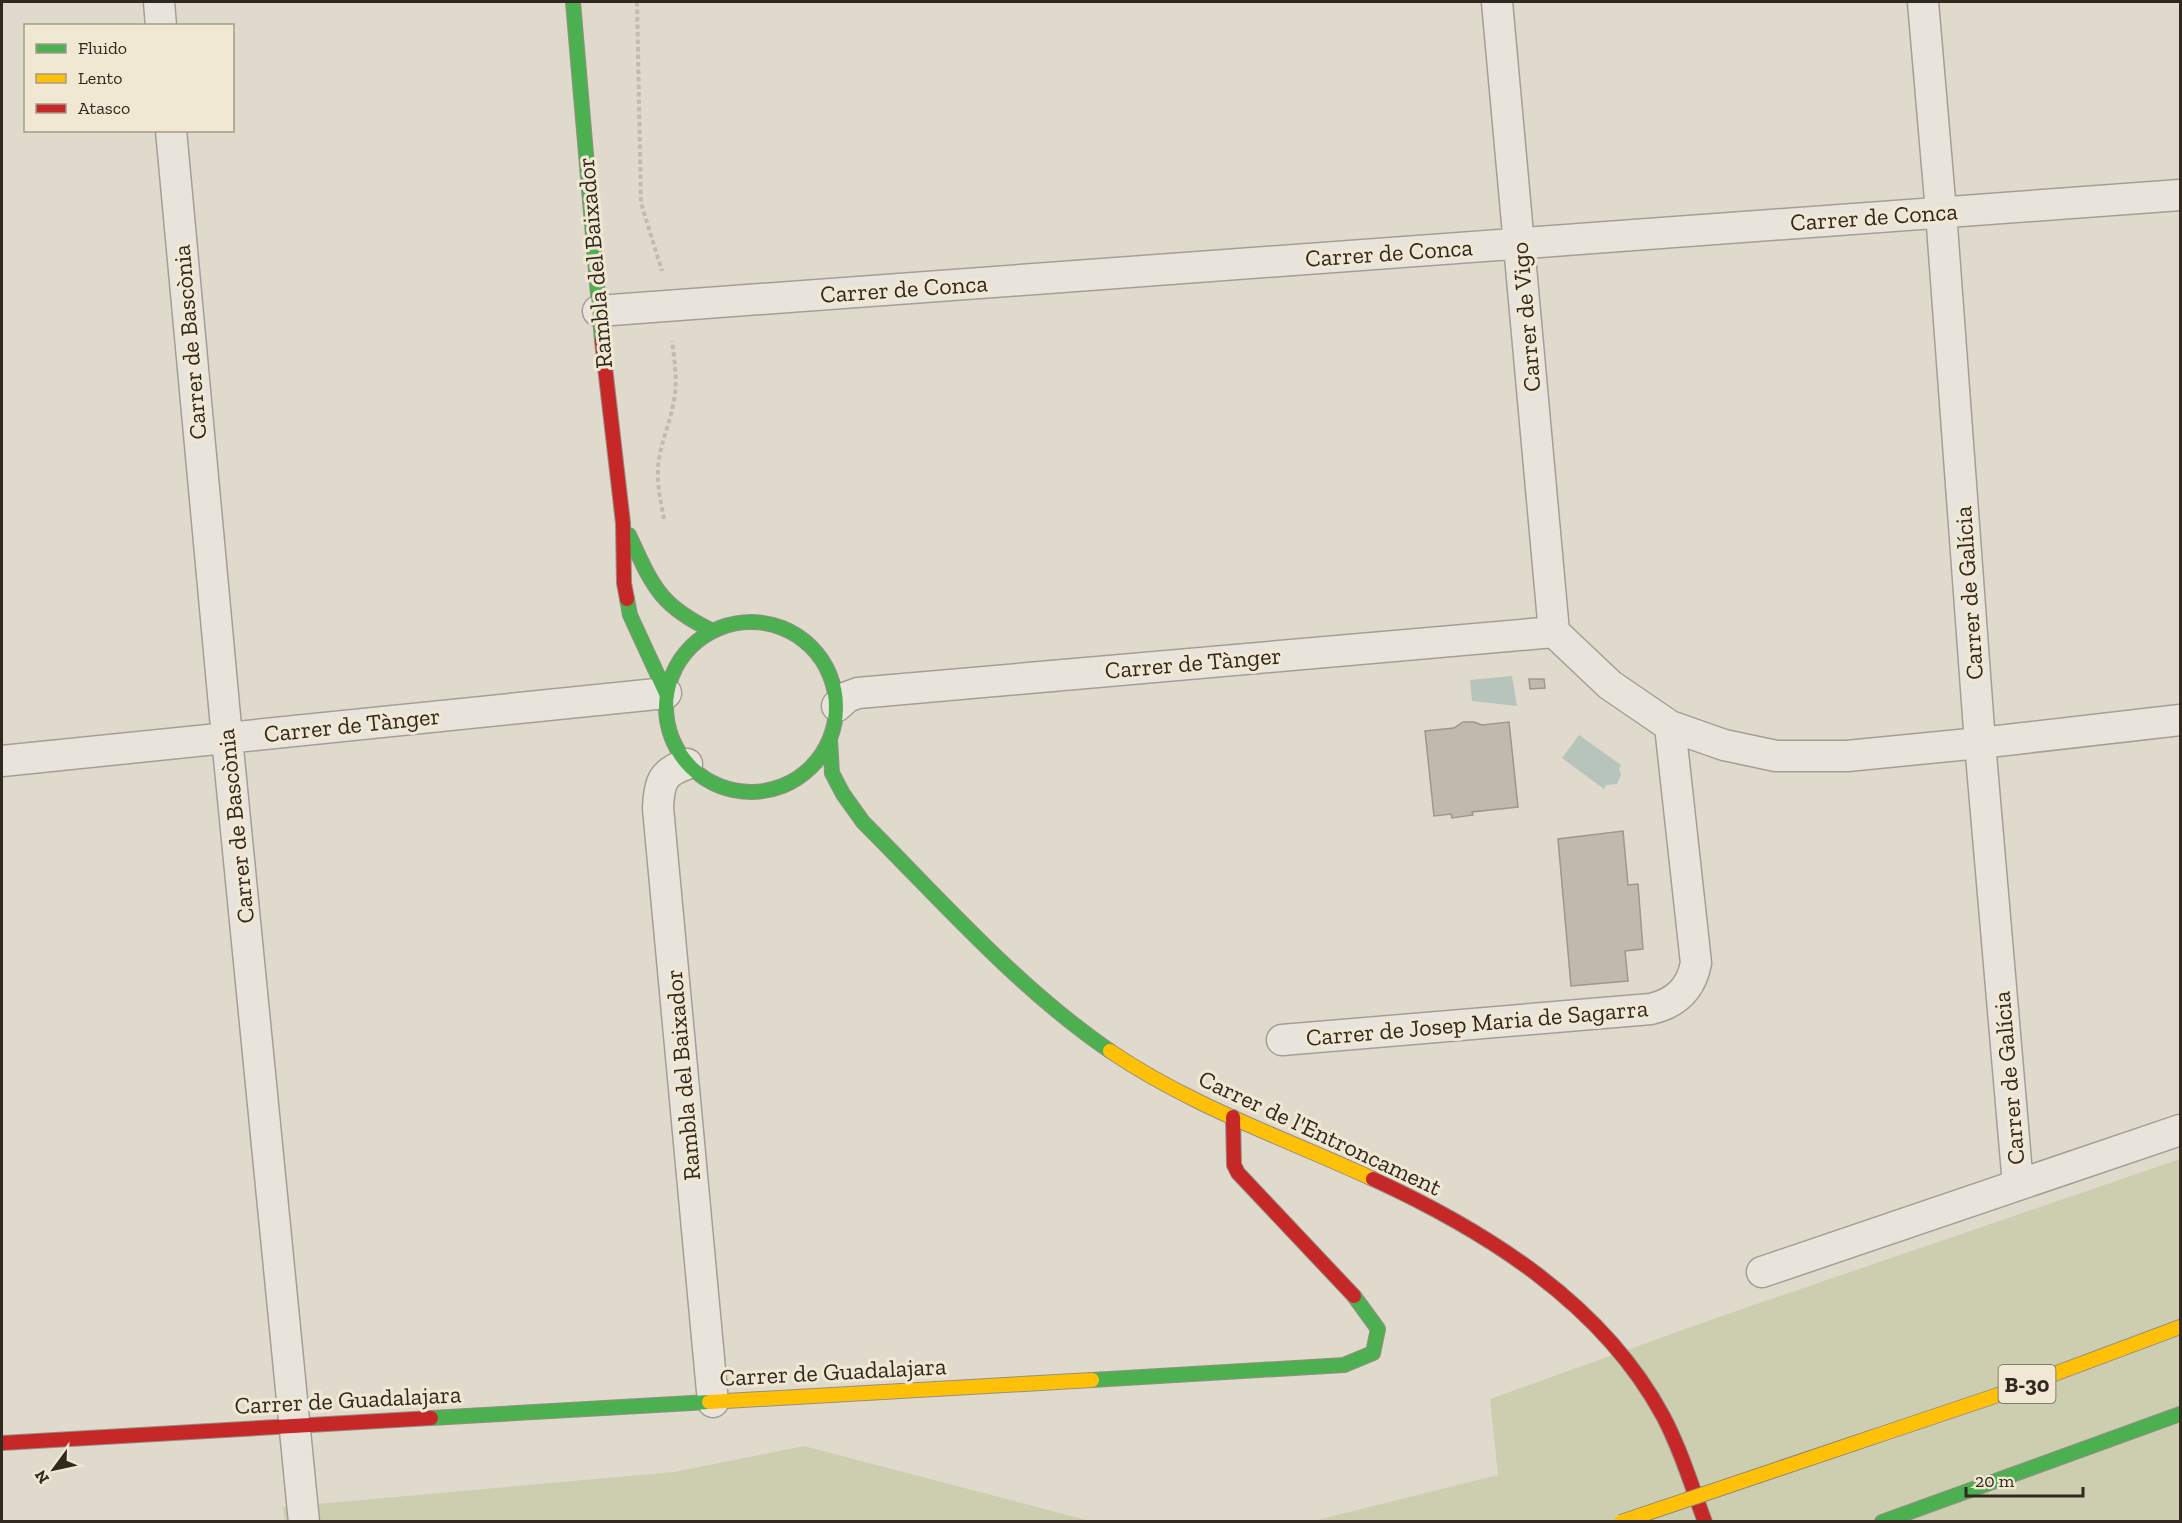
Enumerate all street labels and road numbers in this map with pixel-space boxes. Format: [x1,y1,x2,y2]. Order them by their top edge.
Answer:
street label: Rambla del Baixador [571,156,618,370]
street label: Carrer de Conca [1789,196,1959,237]
street label: Carrer de Conca [1304,232,1474,273]
street label: Carrer de Vigo [1505,241,1546,393]
street label: Carrer de Bascònia [166,243,212,441]
street label: Carrer de Conca [819,268,989,309]
street label: Carrer de Galícia [1948,505,1989,681]
street label: Carrer de Tànger [1103,640,1282,685]
street label: Carrer de Tànger [262,701,442,748]
street label: Carrer de Bascònia [211,727,260,925]
street label: Rambla del Baixador [659,968,706,1182]
street label: Carrer de Galícia [1986,990,2031,1166]
street label: Carrer de Josep Maria de Sagarra [1305,993,1650,1052]
street label: Carrer de l'Entroncament [1194,1063,1446,1202]
street label: Carrer de Guadalajara [719,1351,948,1392]
road number: B-30 [1998,1365,2056,1403]
street label: Carrer de Guadalajara [234,1379,463,1420]

